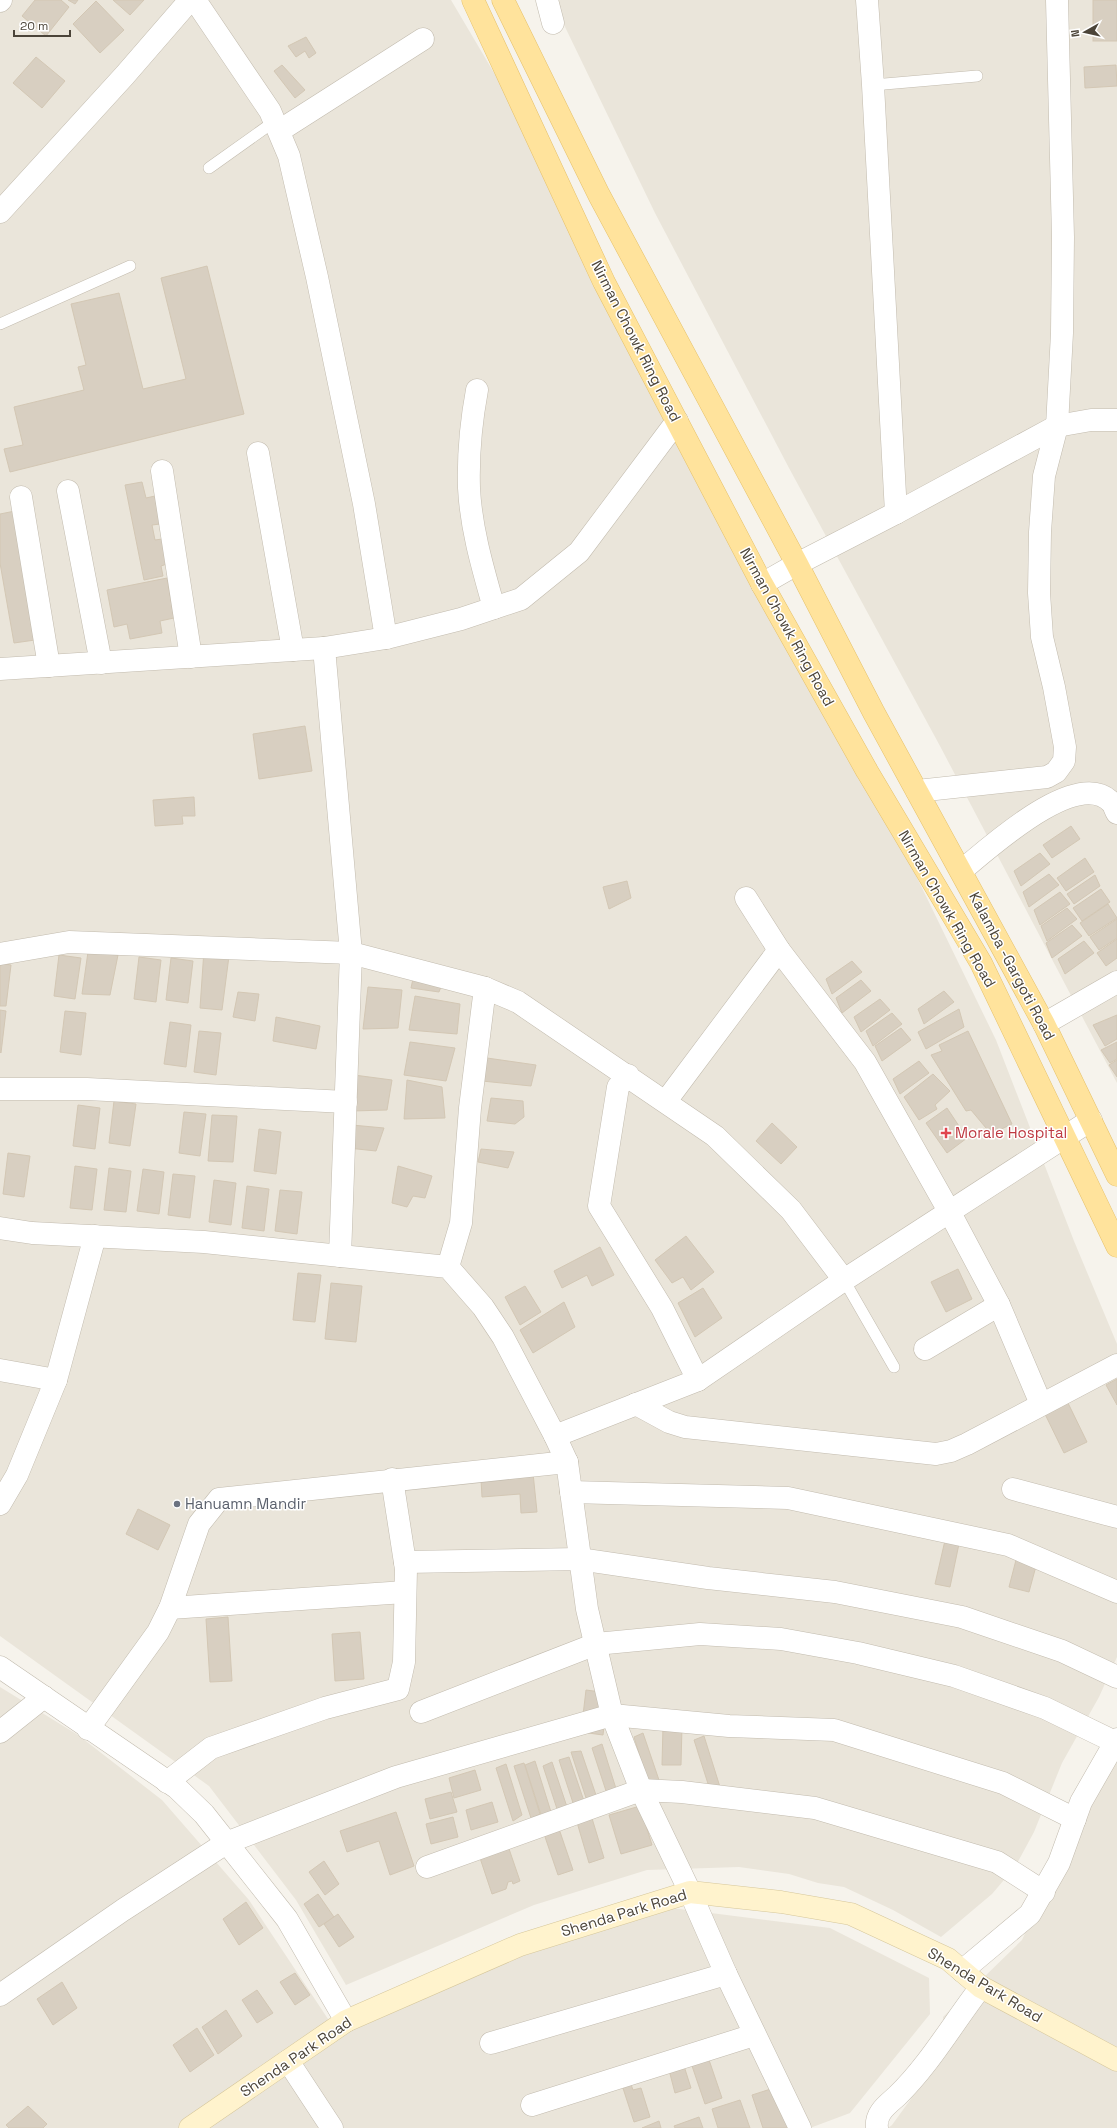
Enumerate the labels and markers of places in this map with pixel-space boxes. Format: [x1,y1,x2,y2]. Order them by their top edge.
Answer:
place label: Morale Hospital [955,1123,1067,1142]
marker: Morale Hospital [940,1127,952,1139]
place label: Hanuamn Mandir [185,1494,306,1513]
marker: Hanuamn Mandir [172,1499,182,1509]

